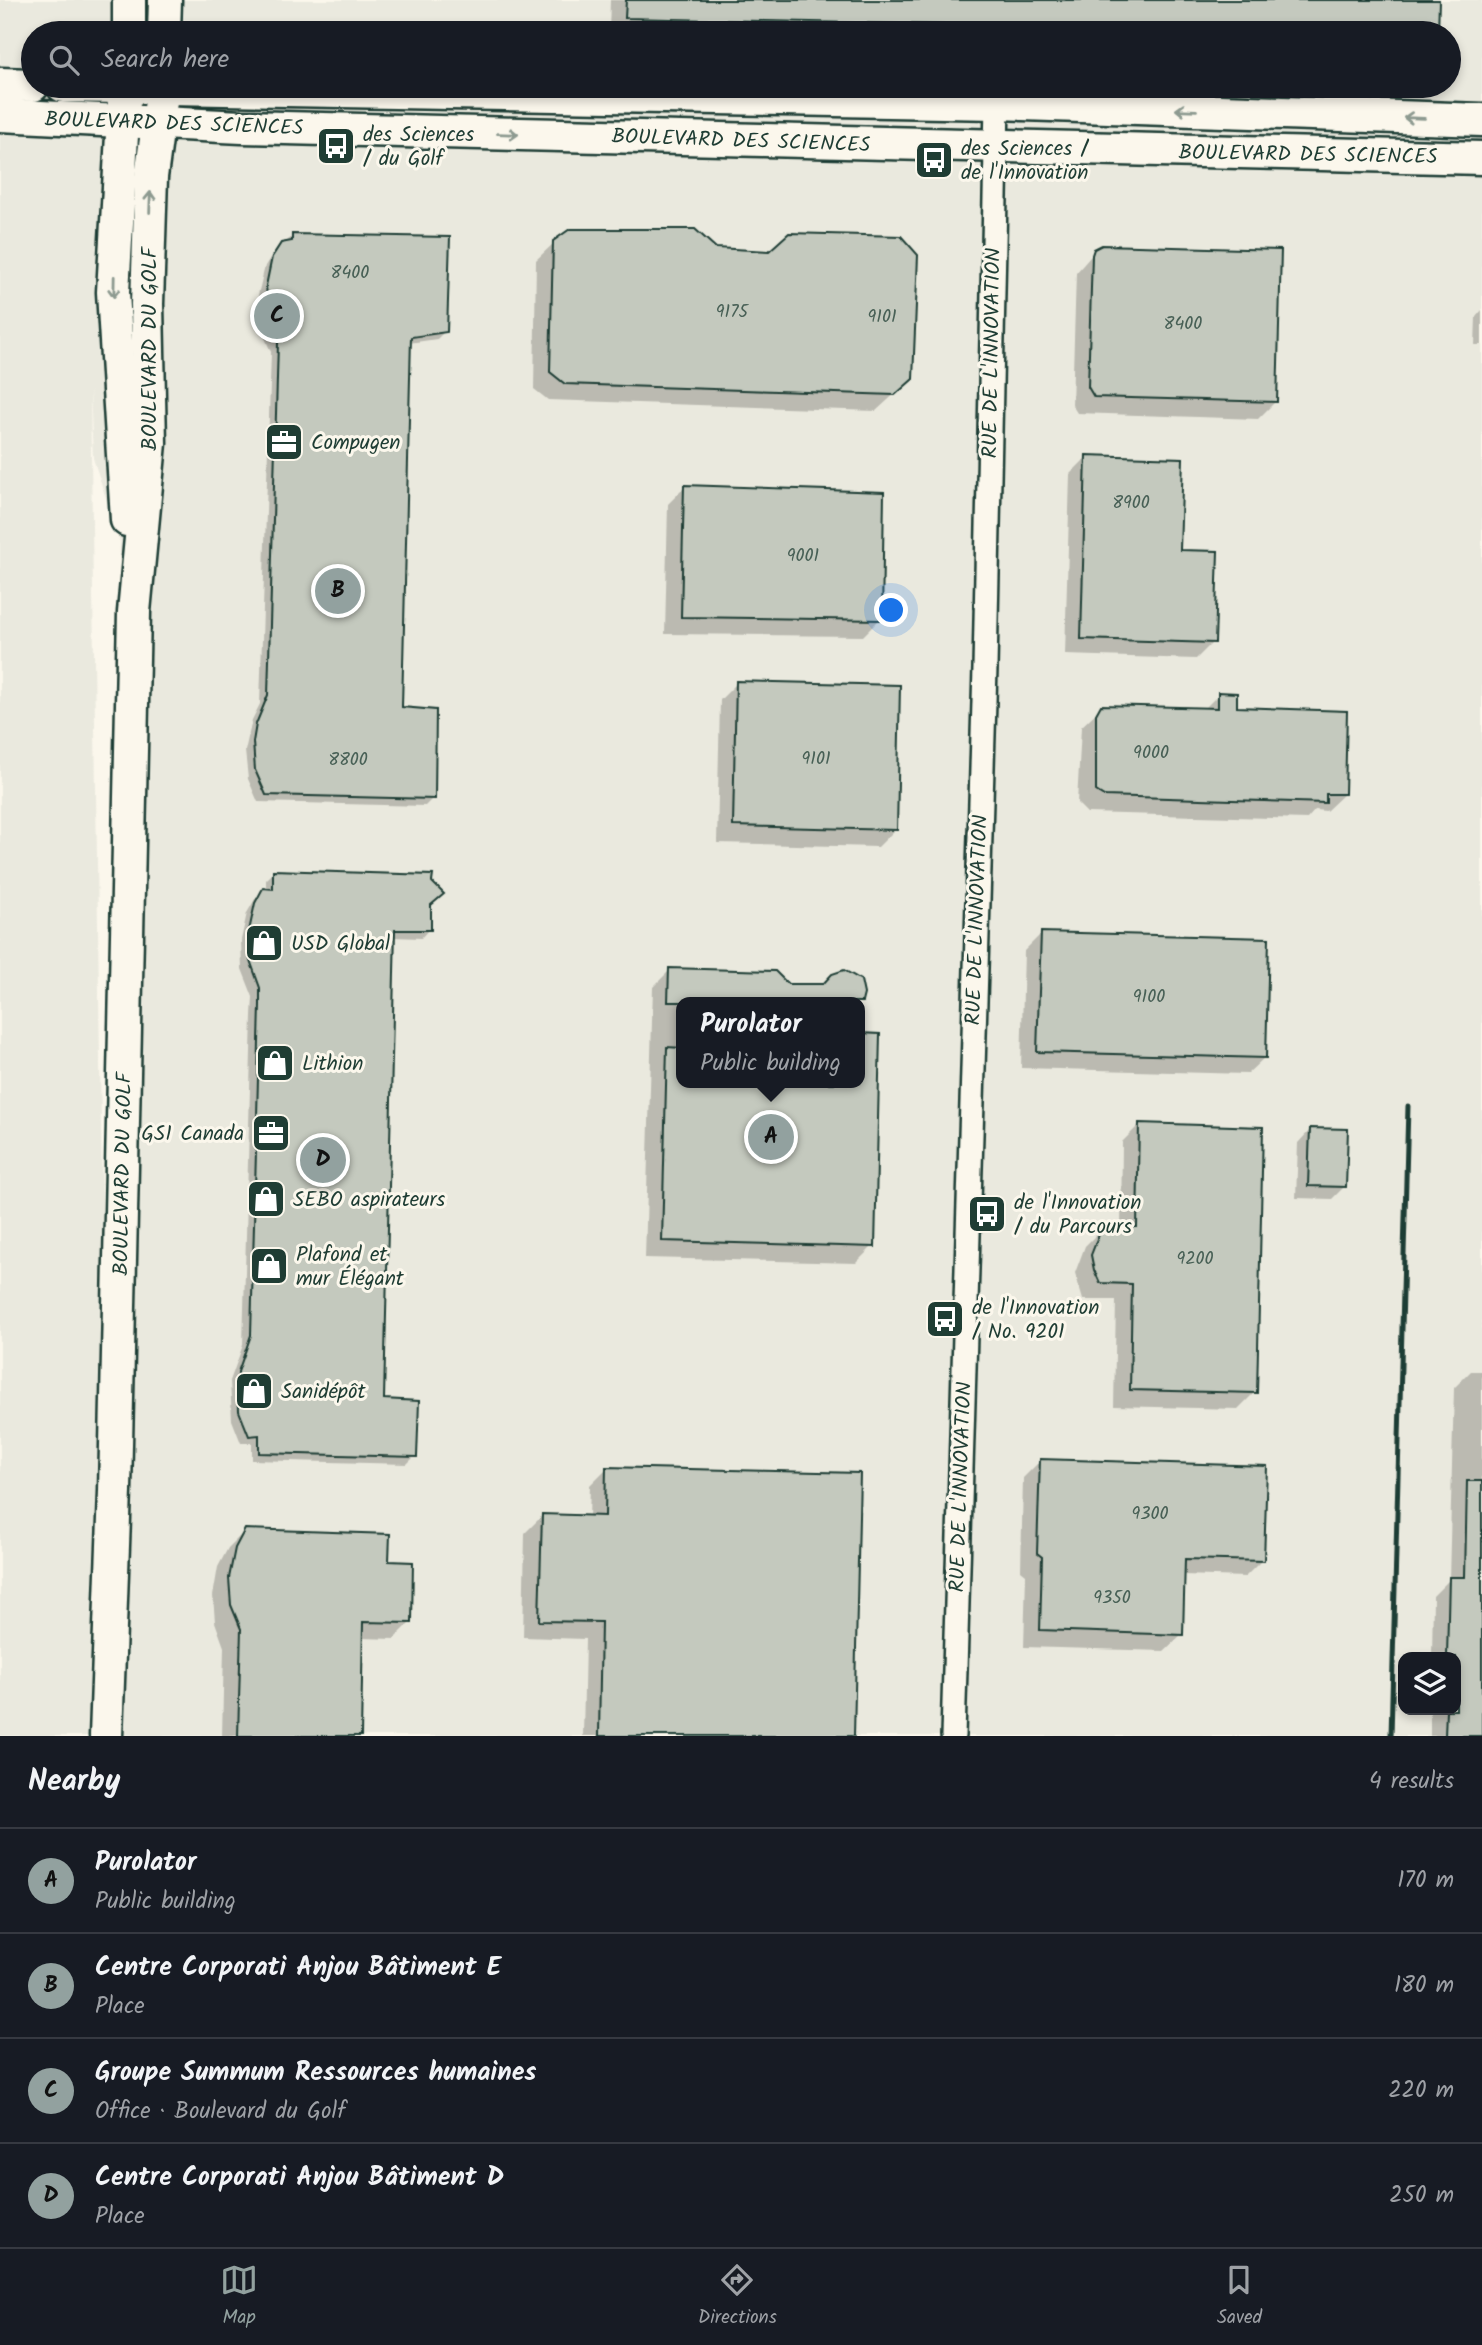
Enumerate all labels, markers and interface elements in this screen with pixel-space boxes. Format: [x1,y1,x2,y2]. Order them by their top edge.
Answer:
search box [21,21,1461,98]
text: Search here [101,39,229,81]
icon: search [45,41,83,79]
street label: BOULEVARD DES SCIENCES [44,103,304,146]
one-way arrow [1175,103,1198,117]
one-way arrow [1403,111,1426,125]
place label: des Sciences / du Golf [363,119,474,176]
street label: BOULEVARD DES SCIENCES [611,120,871,163]
bus stop icon: des Sciences / du Golf [315,125,357,167]
one-way arrow [497,127,520,140]
place label: des Sciences / de l'Innovation [961,133,1090,190]
street label: BOULEVARD DES SCIENCES [1178,137,1438,174]
bus stop icon: des Sciences / de l'Innovation [913,139,955,181]
one-way arrow [143,190,157,213]
street label: BOULEVARD DU GOLF [134,245,167,451]
street label: RUE DE L'INNOVATION [974,247,1011,459]
house number: 8400 [331,259,369,288]
one-way arrow [107,275,121,298]
pin: C [254,290,300,342]
house number: 9175 [716,298,750,327]
house number: 9101 [867,303,897,332]
house number: 8400 [1164,310,1202,339]
office icon: Compugen [263,421,305,463]
place label: Compugen [311,427,401,460]
house number: 8900 [1112,489,1150,518]
house number: 9001 [787,542,819,571]
pin: B [315,565,361,617]
your location [874,593,908,627]
house number: 9000 [1133,739,1169,768]
house number: 9101 [801,745,831,774]
house number: 8800 [328,746,368,775]
street label: RUE DE L'INNOVATION [957,814,998,1026]
shop icon: USD Global [243,922,285,964]
place label: USD Global [291,928,390,961]
house number: 9100 [1133,983,1165,1012]
popup [676,997,865,1088]
text: Purolator [700,1004,802,1046]
shop icon: Lithion [254,1042,296,1084]
text: Public building [700,1046,841,1082]
place label: Lithion [302,1048,364,1081]
street label: BOULEVARD DU GOLF [105,1070,142,1276]
pin: A [748,1111,794,1163]
office icon: GS1 Canada [250,1112,292,1154]
place label: GS1 Canada [141,1118,244,1151]
pin: D [300,1134,346,1186]
shop icon: SEBO aspirateurs [245,1178,287,1220]
place label: SEBO aspirateurs [293,1184,445,1217]
place label: de l'Innovation / du Parcours [1014,1187,1142,1244]
bus stop icon: de l'Innovation / du Parcours [966,1193,1008,1235]
place label: Plafond et mur Élégant [296,1239,405,1296]
shop icon: Plafond et mur Élégant [248,1245,290,1287]
house number: 9200 [1176,1245,1214,1274]
place label: de l'Innovation / No. 9201 [972,1292,1100,1349]
bus stop icon: de l'Innovation / No. 9201 [924,1298,966,1340]
shop icon: Sanidépôt [233,1370,275,1412]
place label: Sanidépôt [281,1376,366,1409]
street label: RUE DE L'INNOVATION [941,1381,982,1593]
house number: 9300 [1131,1500,1169,1529]
house number: 9350 [1093,1584,1131,1613]
map controls [1398,1652,1461,1715]
button: layers [1398,1652,1461,1715]
text: Nearby [28,1758,120,1806]
text: 4 results [1369,1764,1454,1800]
text: Purolator [95,1842,196,1884]
text: A [44,1863,58,1899]
text: 170 m [1397,1863,1454,1899]
text: Public building [95,1884,236,1920]
text: Centre Corporati Anjou Bâtiment E [95,1947,501,1989]
text: B [44,1968,58,2004]
text: 180 m [1394,1968,1454,2004]
text: Place [95,1989,145,2025]
text: Groupe Summum Ressources humaines [95,2052,537,2094]
text: C [44,2073,58,2109]
text: 220 m [1388,2073,1454,2109]
text: Office · Boulevard du Golf [95,2094,346,2130]
text: Centre Corporati Anjou Bâtiment D [95,2157,504,2199]
text: D [43,2178,59,2214]
text: 250 m [1389,2178,1454,2214]
text: Place [95,2199,145,2235]
tab: Map [220,2261,258,2333]
tab: Directions [698,2261,777,2333]
tab: Saved [1217,2261,1262,2333]

